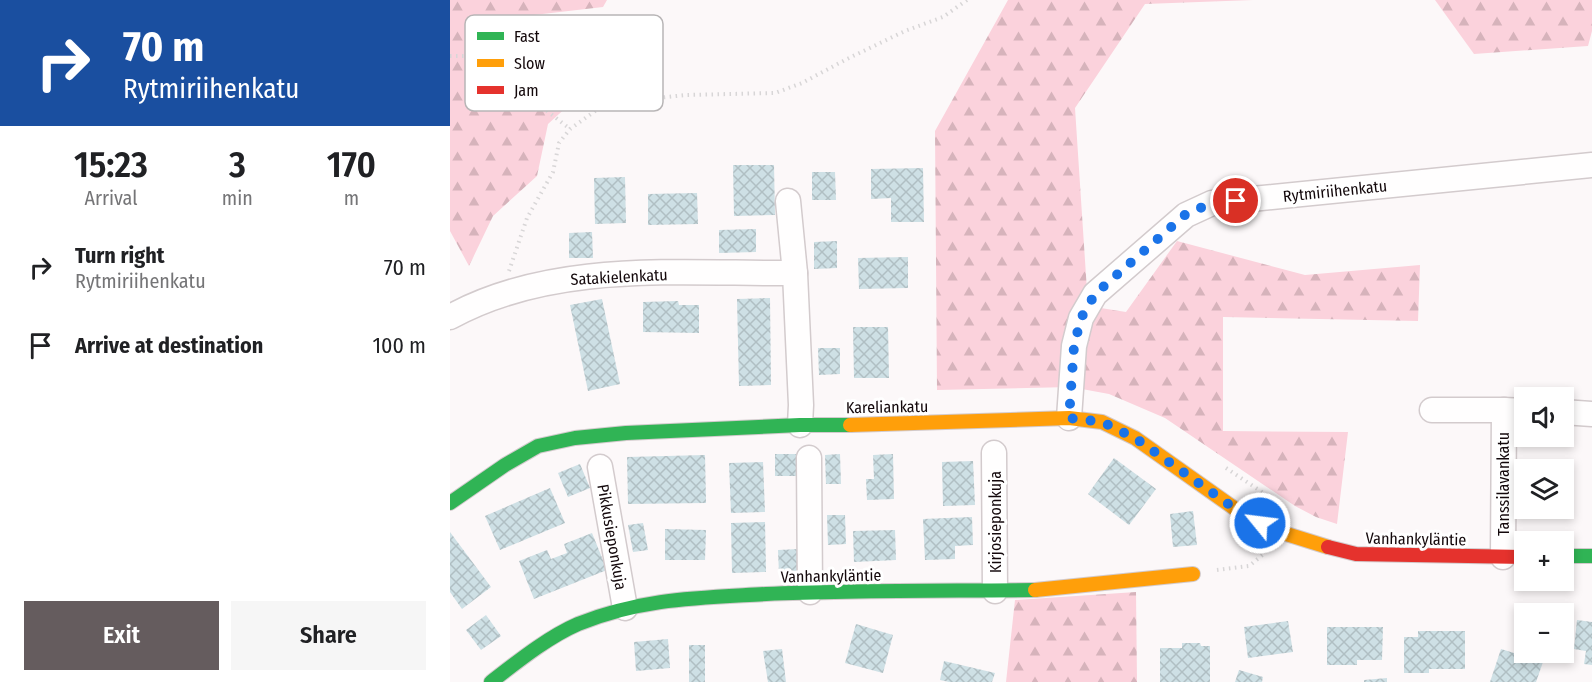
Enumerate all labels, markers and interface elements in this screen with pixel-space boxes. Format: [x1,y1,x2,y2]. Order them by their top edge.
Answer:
legend [465,15,663,111]
text: 70 m [123,22,204,72]
icon: right [24,24,102,102]
text: Fast [514,27,541,46]
text: Slow [514,54,545,73]
text: Rytmiriihenkatu [123,73,299,105]
text: Jam [514,81,539,100]
text: 15:23 [74,143,148,187]
text: 3 [229,143,246,187]
text: 170 [327,143,376,187]
pin [1210,175,1261,226]
street label: Rytmiriihenkatu [1282,176,1388,206]
icon: arrive [1219,184,1252,217]
text: Arrival [84,186,137,210]
text: min [222,186,253,210]
text: m [344,186,359,210]
text: Turn right [75,242,164,269]
icon: right [24,251,57,284]
text: 70 m [384,254,426,281]
street label: Satakielenkatu [570,265,668,289]
text: Rytmiriihenkatu [75,269,206,293]
icon: arrive [24,329,57,362]
text: Arrive at destination [75,332,263,359]
text: 100 m [372,332,426,359]
map controls [1514,387,1574,663]
button: sound [1514,387,1574,447]
street label: Kareliankatu [846,397,928,417]
street label: Tanssilavankatu [1494,432,1513,536]
button: layers [1514,459,1574,519]
street label: Kirjosieponkuja [986,471,1005,573]
street label: Pikkusieponkuja [593,483,631,592]
position arrow [1228,491,1292,555]
street label: Vanhankyläntie [1366,529,1467,549]
button: + [1514,531,1574,591]
street label: Vanhankyläntie [781,566,882,586]
button: Exit [24,601,219,670]
button: Share [231,601,426,670]
button: − [1514,603,1574,663]

